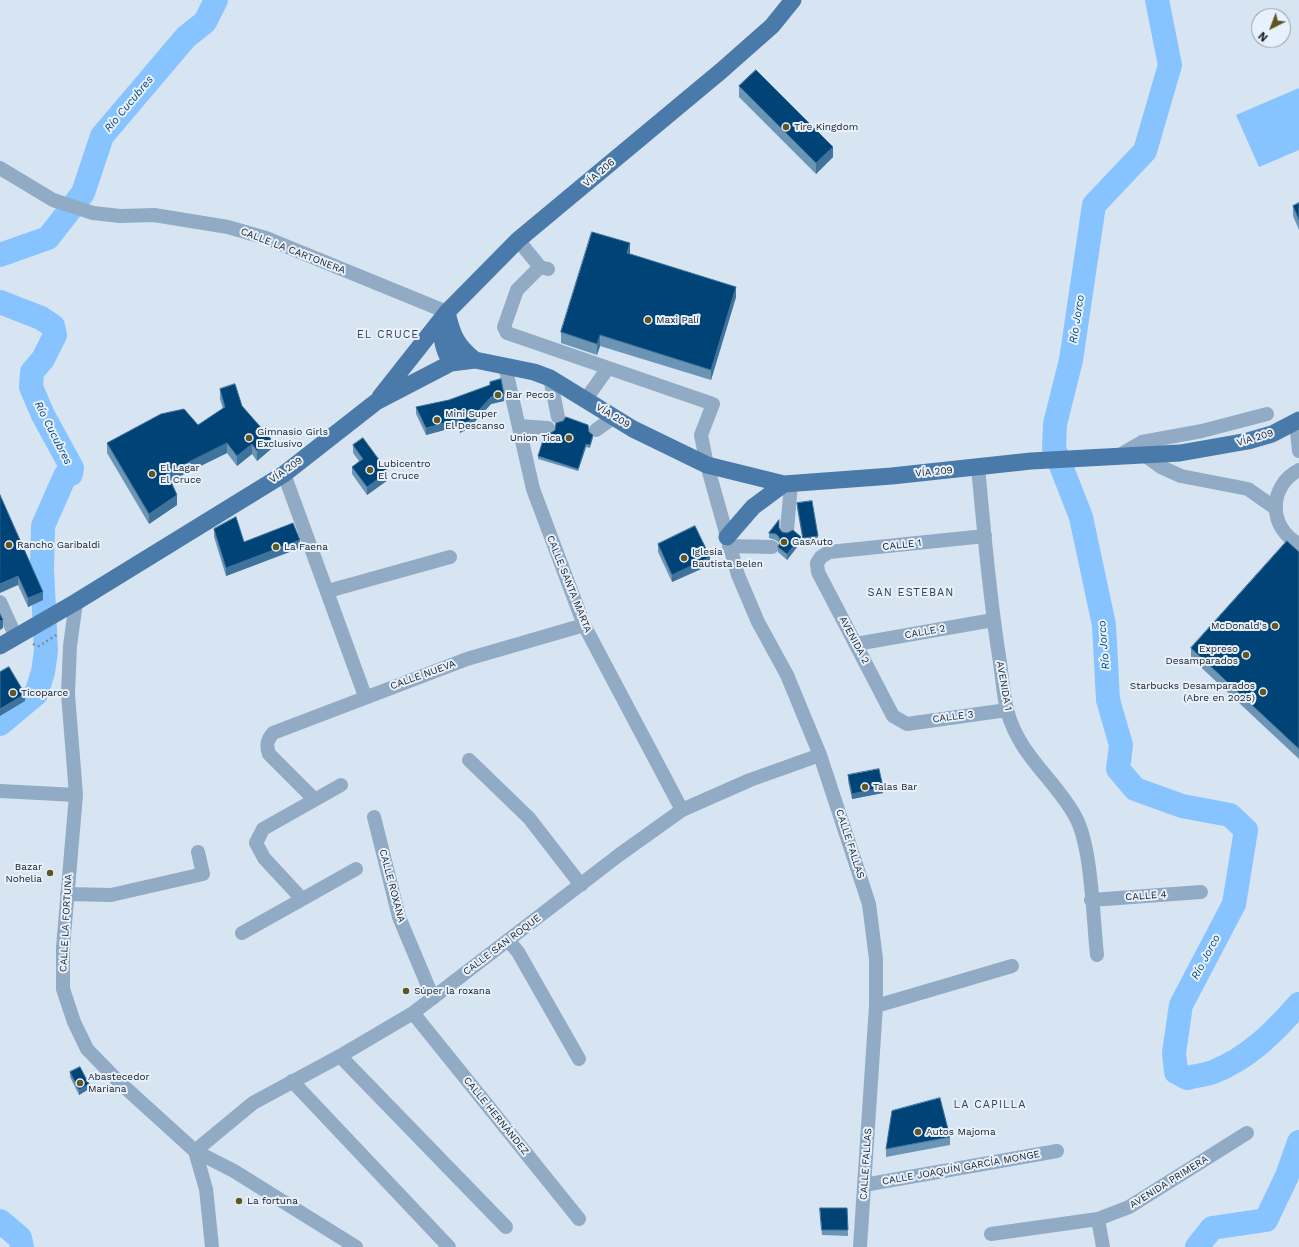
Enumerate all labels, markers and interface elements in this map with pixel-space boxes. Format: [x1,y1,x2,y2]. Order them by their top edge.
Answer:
north arrow [1251,8,1291,48]
text: N [1256,29,1271,44]
water label: Río Cucubres [102,73,156,135]
place label: Tire Kingdom [794,121,858,133]
marker: Tire Kingdom [781,122,791,132]
street label: VÍA 206 [581,156,617,190]
street label: CALLE LA CARTONERA [239,225,347,277]
water label: Río Jorco [1067,294,1087,344]
place label: Maxi Palí [656,314,699,326]
marker: Maxi Palí [643,315,653,325]
district label: EL CRUCE [357,328,419,342]
place label: Bar Pecos [506,389,554,401]
marker: Bar Pecos [493,390,503,400]
water label: Río Cucubres [31,399,75,467]
street label: VÍA 209 [594,401,632,431]
place label: Mini Super El Descanso [445,408,505,432]
marker: Mini Super El Descanso [432,415,442,425]
place label: Gimnasio Girls Exclusivo [257,426,328,450]
street label: VÍA 209 [1235,427,1275,449]
place label: Union Tica [510,432,561,444]
marker: Gimnasio Girls Exclusivo [244,433,254,443]
marker: Union Tica [564,433,574,443]
street label: VÍA 209 [267,454,305,486]
place label: Lubicentro El Cruce [378,458,431,482]
place label: El Lagar El Cruce [160,462,201,486]
street label: VÍA 209 [915,464,953,480]
marker: Lubicentro El Cruce [365,465,375,475]
marker: El Lagar El Cruce [147,469,157,479]
street label: CALLE SANTA MARTA [544,534,594,634]
place label: GasAuto [792,536,833,548]
marker: GasAuto [779,537,789,547]
street label: CALLE 1 [882,537,922,553]
place label: Rancho Garibaldi [17,539,100,551]
marker: Rancho Garibaldi [4,540,14,550]
place label: La Faena [284,541,328,553]
marker: La Faena [271,542,281,552]
place label: Iglesia Bautista Belen [692,546,763,570]
marker: Iglesia Bautista Belen [679,553,689,563]
district label: SAN ESTEBAN [868,586,954,600]
street label: AVENIDA 2 [836,614,872,666]
water label: Río Jorco [1095,620,1113,670]
place label: McDonald's [1211,620,1267,632]
marker: McDonald's [1270,621,1280,631]
street label: CALLE 2 [904,623,946,641]
place label: Expreso Desamparados [1165,643,1238,666]
marker: Expreso Desamparados [1241,650,1251,660]
street label: CALLE NUEVA [389,658,457,692]
street label: AVENIDA 1 [994,660,1014,712]
place label: Starbucks Desamparados (Abre en 2025) [1130,680,1255,704]
place label: Ticoparce [21,687,68,699]
marker: Starbucks Desamparados (Abre en 2025) [1258,687,1268,697]
marker: Ticoparce [8,688,18,698]
street label: CALLE 3 [932,709,974,725]
place label: Talas Bar [873,781,917,793]
marker: Talas Bar [860,782,870,792]
street label: CALLE FALLAS [833,808,867,880]
street label: CALLE ROXANA [376,848,408,924]
place label: Bazar Nohelia [5,861,42,884]
marker: Bazar Nohelia [45,868,55,878]
street label: CALLE LA FORTUNA [57,874,75,972]
street label: CALLE 4 [1125,889,1167,903]
street label: CALLE SAN ROQUE [461,912,543,978]
water label: Río Jorco [1189,932,1223,982]
place label: Súper la roxana [414,985,491,997]
marker: Súper la roxana [401,986,411,996]
place label: Abastecedor Mariana [88,1071,149,1094]
street label: CALLE HERNÁNDEZ [461,1075,531,1157]
marker: Abastecedor Mariana [75,1078,85,1088]
district label: LA CAPILLA [954,1098,1026,1112]
place label: Autos Majoma [926,1126,996,1138]
marker: Autos Majoma [913,1127,923,1137]
street label: CALLE FALLAS [857,1128,875,1200]
street label: CALLE JOAQUÍN GARCÍA MONGE [881,1148,1041,1188]
street label: AVENIDA PRIMERA [1128,1153,1210,1211]
place label: La fortuna [247,1195,298,1207]
marker: La fortuna [234,1196,244,1206]

